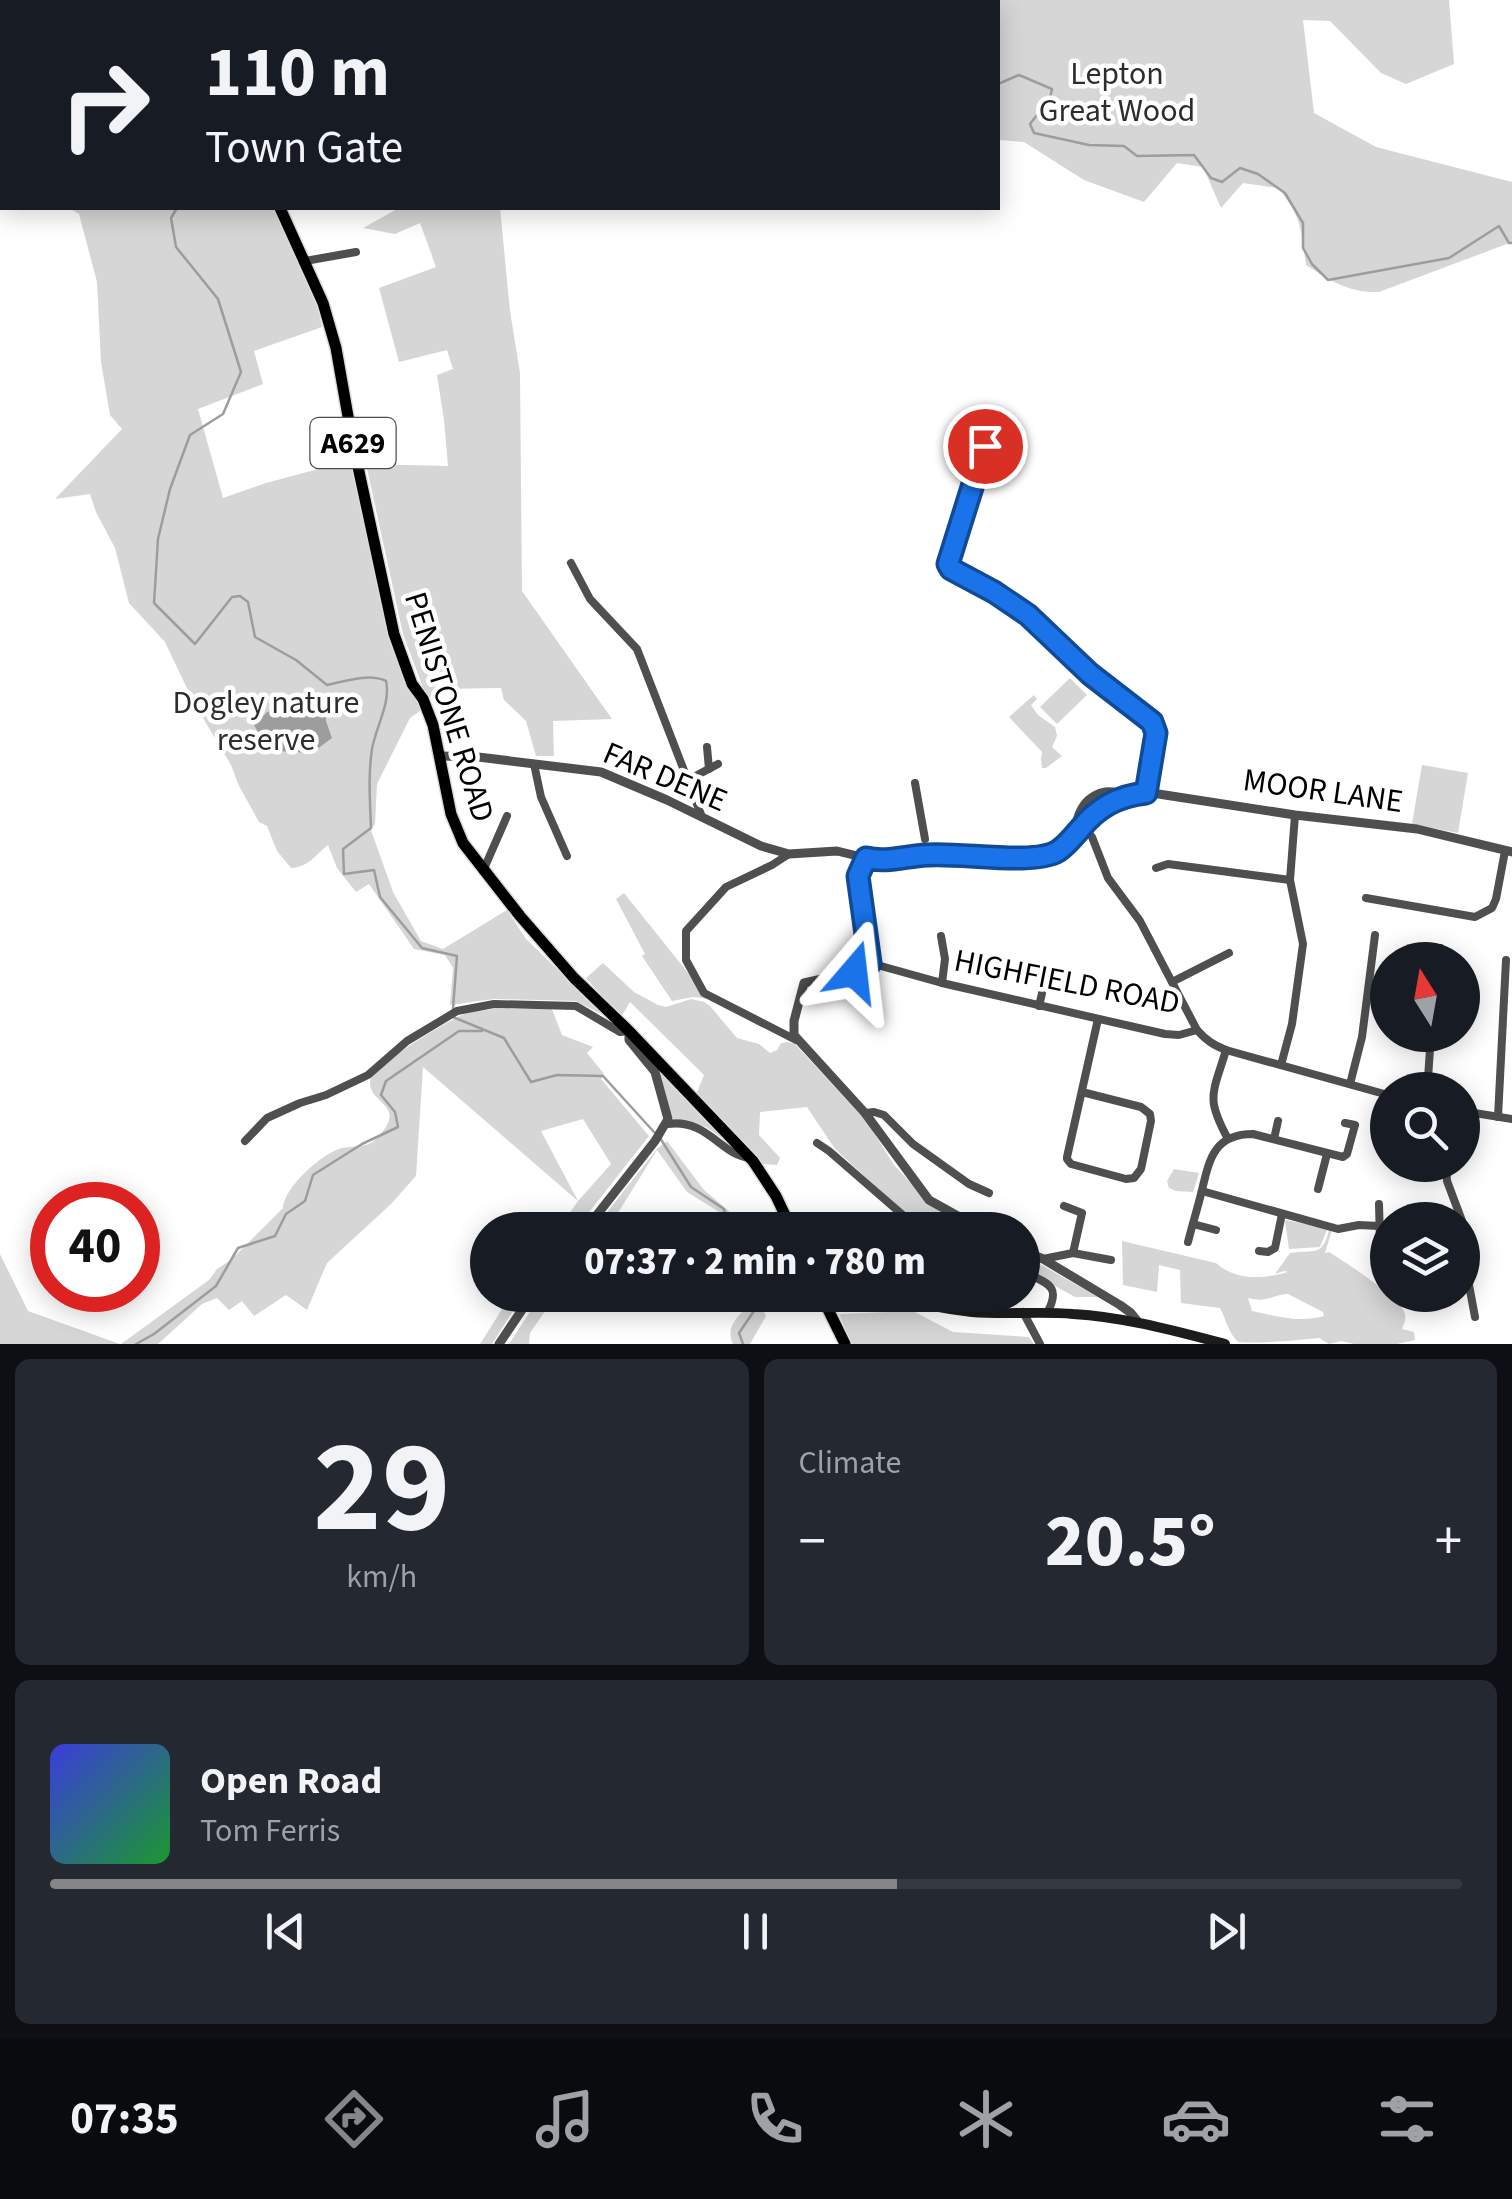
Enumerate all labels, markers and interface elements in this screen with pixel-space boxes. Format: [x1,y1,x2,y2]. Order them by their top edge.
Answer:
text: 110 m [205,23,390,123]
icon: right [40,40,170,170]
park label: Lepton Great Wood [1039,51,1195,134]
text: Town Gate [205,116,403,180]
pin [943,404,1028,489]
road number: A629 [310,418,396,468]
icon: arrive [958,419,1013,474]
street label: PENISTONE ROAD [392,586,506,828]
park label: Dogley nature reserve [173,680,359,763]
street label: FAR DENE [596,730,734,824]
street label: MOOR LANE [1240,757,1406,825]
position arrow [802,920,906,1024]
street label: HIGHFIELD ROAD [950,938,1184,1026]
north arrow [1370,942,1480,1052]
map controls [1370,942,1480,1312]
button: search [1370,1072,1480,1182]
speed limit sign: 40 [30,1182,160,1312]
button: layers [1370,1202,1480,1312]
text: 07:37 · 2 min · 780 m [584,1235,926,1289]
text: 29 [313,1396,450,1581]
text: Climate [799,1440,901,1486]
text: 20.5° [1045,1488,1216,1595]
text: − [799,1503,826,1581]
text: + [1435,1503,1462,1581]
text: km/h [346,1554,417,1600]
text: Open Road [200,1754,382,1808]
text: Tom Ferris [200,1808,340,1854]
icon: previous [258,1904,313,1959]
icon: pause [728,1904,783,1959]
icon: next [1199,1904,1254,1959]
icon: directions [319,2084,389,2154]
icon: music [530,2084,600,2154]
icon: phone [740,2084,810,2154]
icon: climate [951,2084,1021,2154]
icon: car [1161,2084,1231,2154]
icon: filters [1372,2084,1442,2154]
text: 07:35 [70,2087,179,2151]

